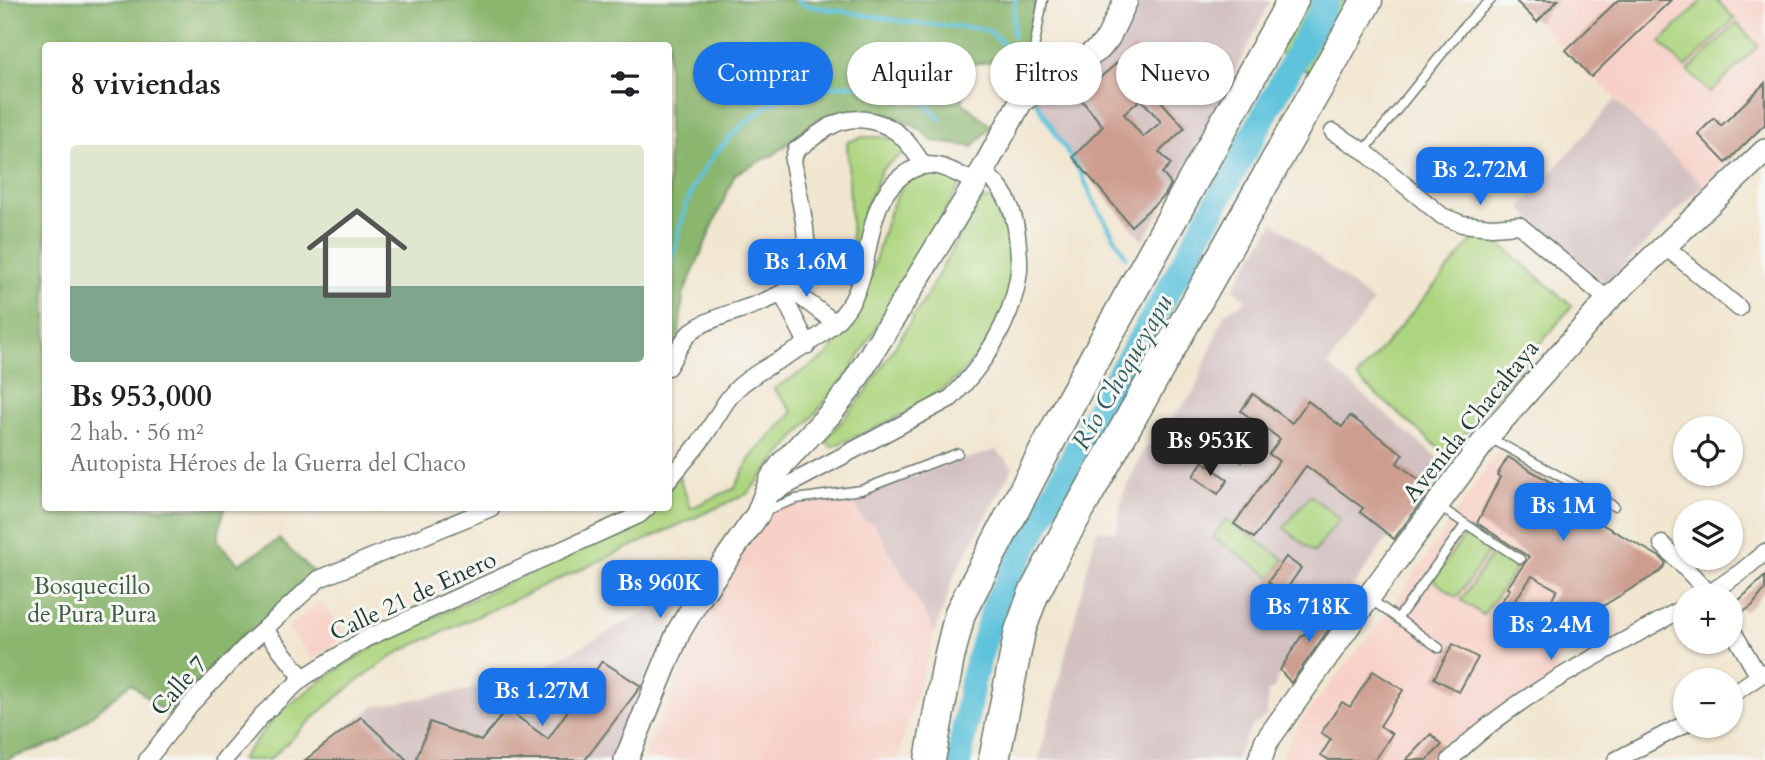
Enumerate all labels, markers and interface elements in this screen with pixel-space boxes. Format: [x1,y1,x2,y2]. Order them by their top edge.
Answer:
chip: Comprar [693,42,833,105]
chip: Alquilar [847,42,976,105]
chip: Filtros [990,42,1102,105]
chip: Nuevo [1116,42,1234,105]
text: 8 viviendas [70,64,221,105]
icon: filters [606,65,644,103]
pin: Bs 2.72M [1408,148,1552,207]
text: Bs 2.72M [1432,154,1528,185]
icon: home [294,190,420,316]
pin: Bs 1.6M [741,240,871,299]
text: Bs 1.6M [764,246,848,277]
water label: Río Choqueyapu [1063,288,1181,456]
street label: Avenida Chacaltaya [1395,332,1547,509]
text: Bs 953,000 [70,376,212,417]
map controls [1673,416,1743,738]
button: locate [1673,416,1743,486]
text: 2 hab. · 56 m² [70,417,204,448]
pin: Bs 953K [1145,419,1275,478]
text: Bs 953K [1167,425,1253,456]
text: Autopista Héroes de la Guerra del Chaco [70,448,466,479]
pin: Bs 1M [1514,484,1612,543]
text: Bs 1M [1530,490,1596,521]
button: layers [1673,500,1743,570]
street label: Calle 21 de Enero [324,543,502,649]
pin: Bs 960K [595,560,725,620]
text: Bs 960K [617,567,703,598]
park label: Bosquecillo de Pura Pura [27,570,157,631]
pin: Bs 718K [1244,584,1374,644]
button: + [1673,584,1743,654]
text: Bs 718K [1266,591,1352,622]
pin: Bs 2.4M [1486,602,1616,662]
text: Bs 2.4M [1509,609,1593,640]
street label: Calle 7 [143,649,215,723]
pin: Bs 1.27M [470,668,614,728]
button: − [1673,668,1743,738]
text: Bs 1.27M [494,675,590,706]

